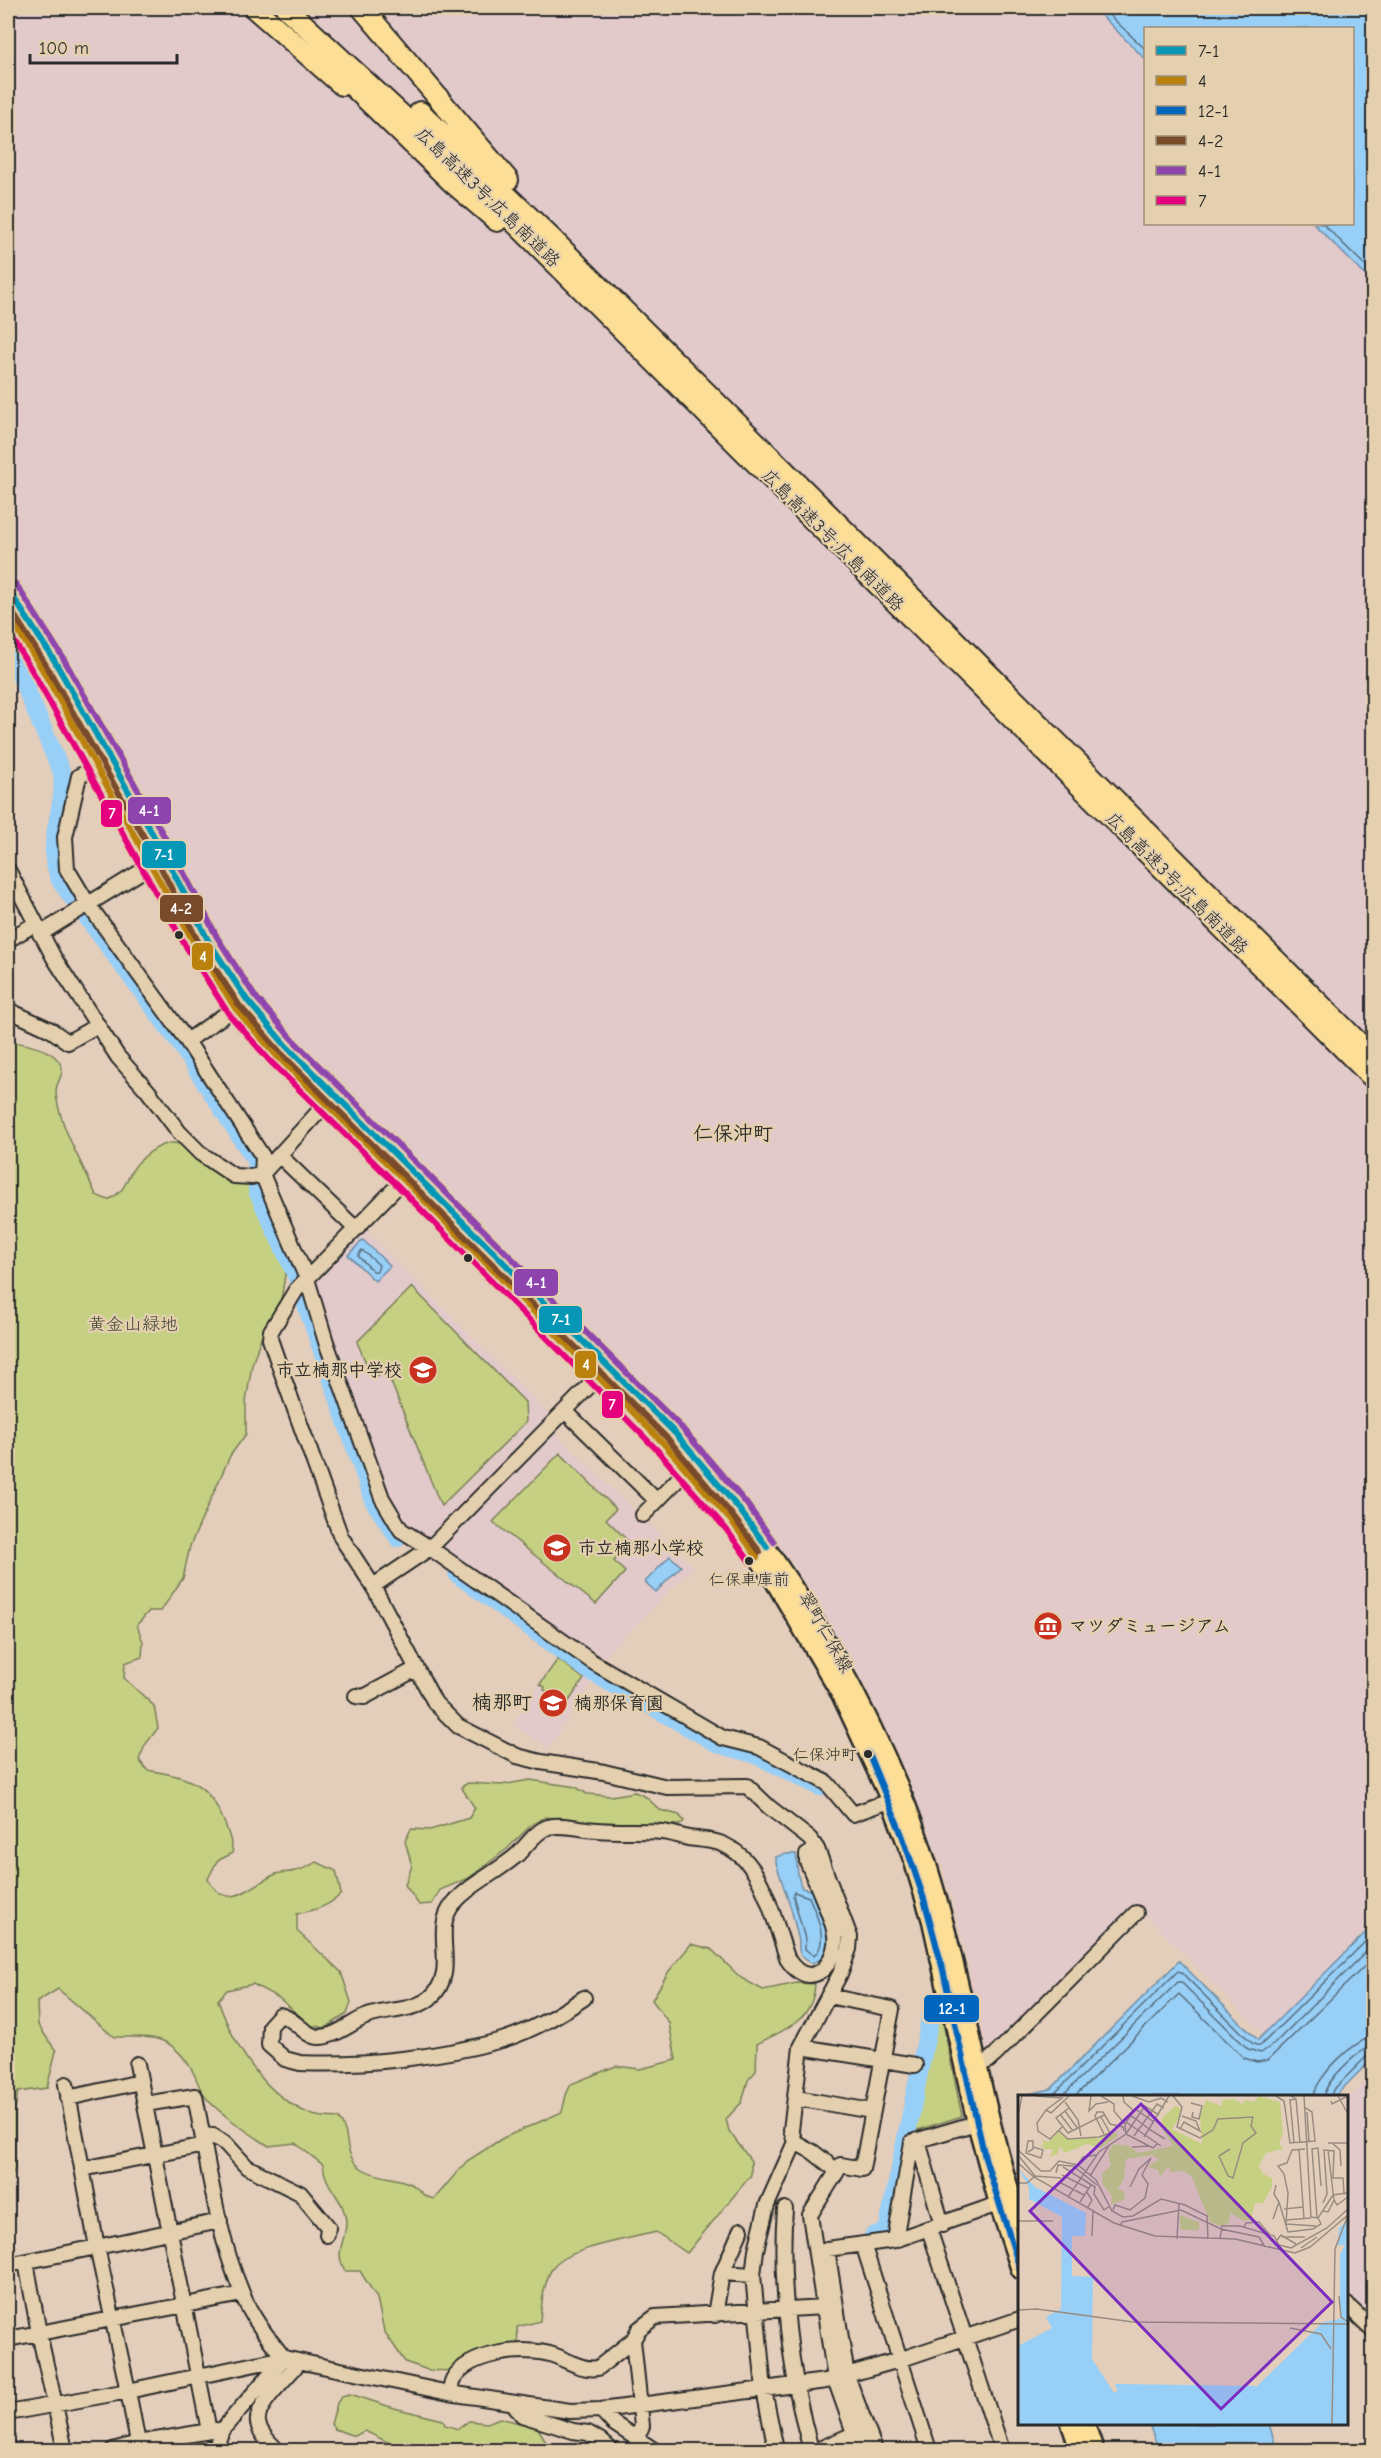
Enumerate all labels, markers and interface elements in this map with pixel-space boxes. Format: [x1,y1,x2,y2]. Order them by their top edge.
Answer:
scale bar [30,27,177,65]
legend [1144,27,1354,225]
text: 100 m [39,38,89,59]
text: 7-1 [1198,41,1219,62]
text: 4 [1198,71,1207,92]
text: 12-1 [1198,101,1229,122]
street label: 広島高速3号;広島南道路 [411,123,564,272]
text: 4-2 [1198,131,1223,152]
text: 4-1 [1198,161,1221,182]
text: 7 [1198,191,1207,212]
street label: 広島高速3号;広島南道路 [757,465,908,616]
line badge: 4-1 [127,796,172,825]
line badge: 7 [100,799,123,828]
text: 4-1 [139,802,159,820]
text: 7 [108,805,116,823]
street label: 広島高速3号;広島南道路 [1101,808,1252,959]
line badge: 7-1 [141,840,187,869]
text: 7-1 [155,846,173,864]
line badge: 4-2 [159,894,204,923]
text: 4-2 [170,900,192,918]
unlabelled marker [173,929,185,941]
line badge: 4 [191,942,214,971]
text: 4 [199,948,207,966]
district label: 仁保沖町 [693,1122,773,1145]
unlabelled marker [462,1252,474,1264]
line badge: 4-1 [513,1268,559,1297]
text: 4-1 [526,1274,546,1292]
line badge: 7-1 [538,1305,583,1334]
text: 7-1 [552,1311,570,1329]
park label: 黄金山緑地 [88,1314,178,1335]
line badge: 4 [574,1350,597,1379]
school or university icon: 市立楠那中学校 [407,1354,439,1386]
text: 4 [582,1356,590,1374]
place label: 市立楠那中学校 [276,1360,402,1381]
line badge: 7 [601,1390,624,1419]
text: 7 [608,1396,616,1414]
school or university icon: 市立楠那小学校 [541,1532,573,1564]
place label: 市立楠那小学校 [578,1538,704,1559]
marker: 仁保車庫前 [743,1555,755,1567]
place label: 仁保車庫前 [709,1571,789,1589]
street label: 翠町仁保線 [794,1588,857,1676]
museum icon: マツダミュージアム [1032,1610,1064,1642]
place label: マツダミュージアム [1069,1616,1231,1637]
school or university icon: 楠那保育園 [537,1687,569,1719]
district label: 楠那町 [472,1691,532,1714]
place label: 楠那保育園 [574,1693,664,1714]
place label: 仁保沖町 [793,1746,857,1764]
marker: 仁保沖町 [862,1748,874,1760]
line badge: 12-1 [923,1994,980,2023]
text: 12-1 [938,2000,966,2018]
inset map [1018,2095,1348,2425]

